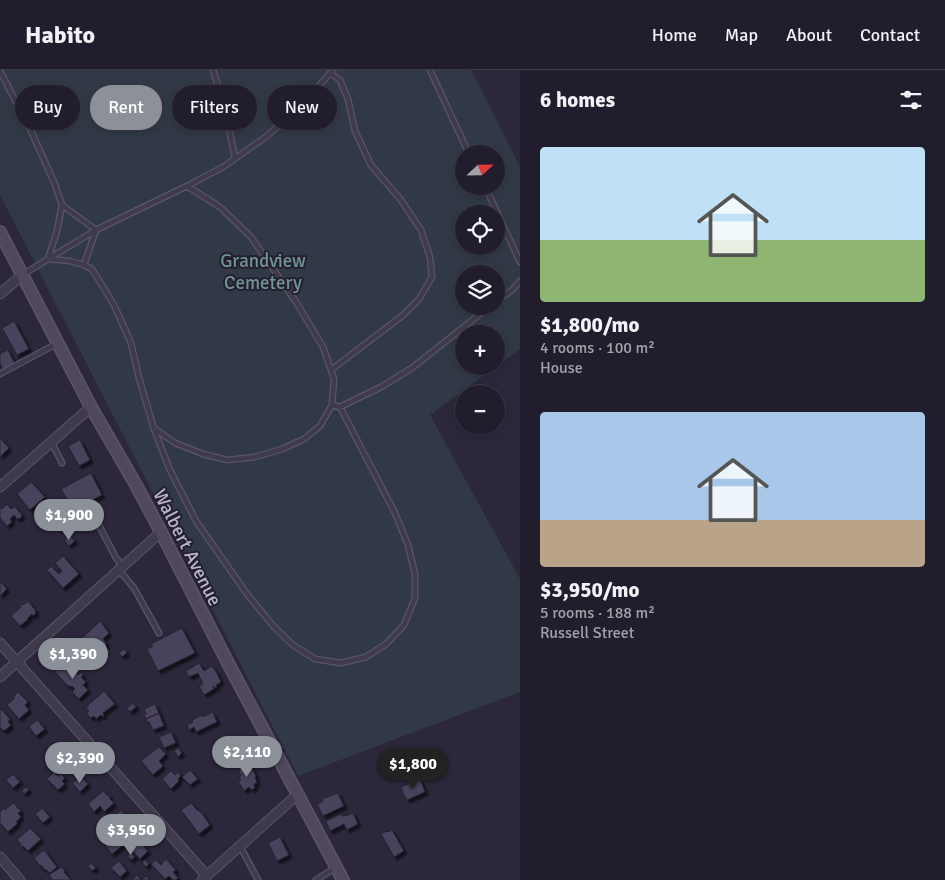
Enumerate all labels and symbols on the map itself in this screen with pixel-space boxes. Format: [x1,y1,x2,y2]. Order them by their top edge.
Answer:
north arrow [455,145,505,195]
park label: Grandview Cemetery [220,249,306,295]
street label: Walbert Avenue [147,485,227,610]
pin: $1,900 [28,498,110,541]
pin: $1,390 [32,638,114,680]
pin: $2,110 [206,736,288,778]
pin: $2,390 [39,742,121,784]
pin: $1,800 [372,748,454,790]
pin: $3,950 [90,814,172,856]

